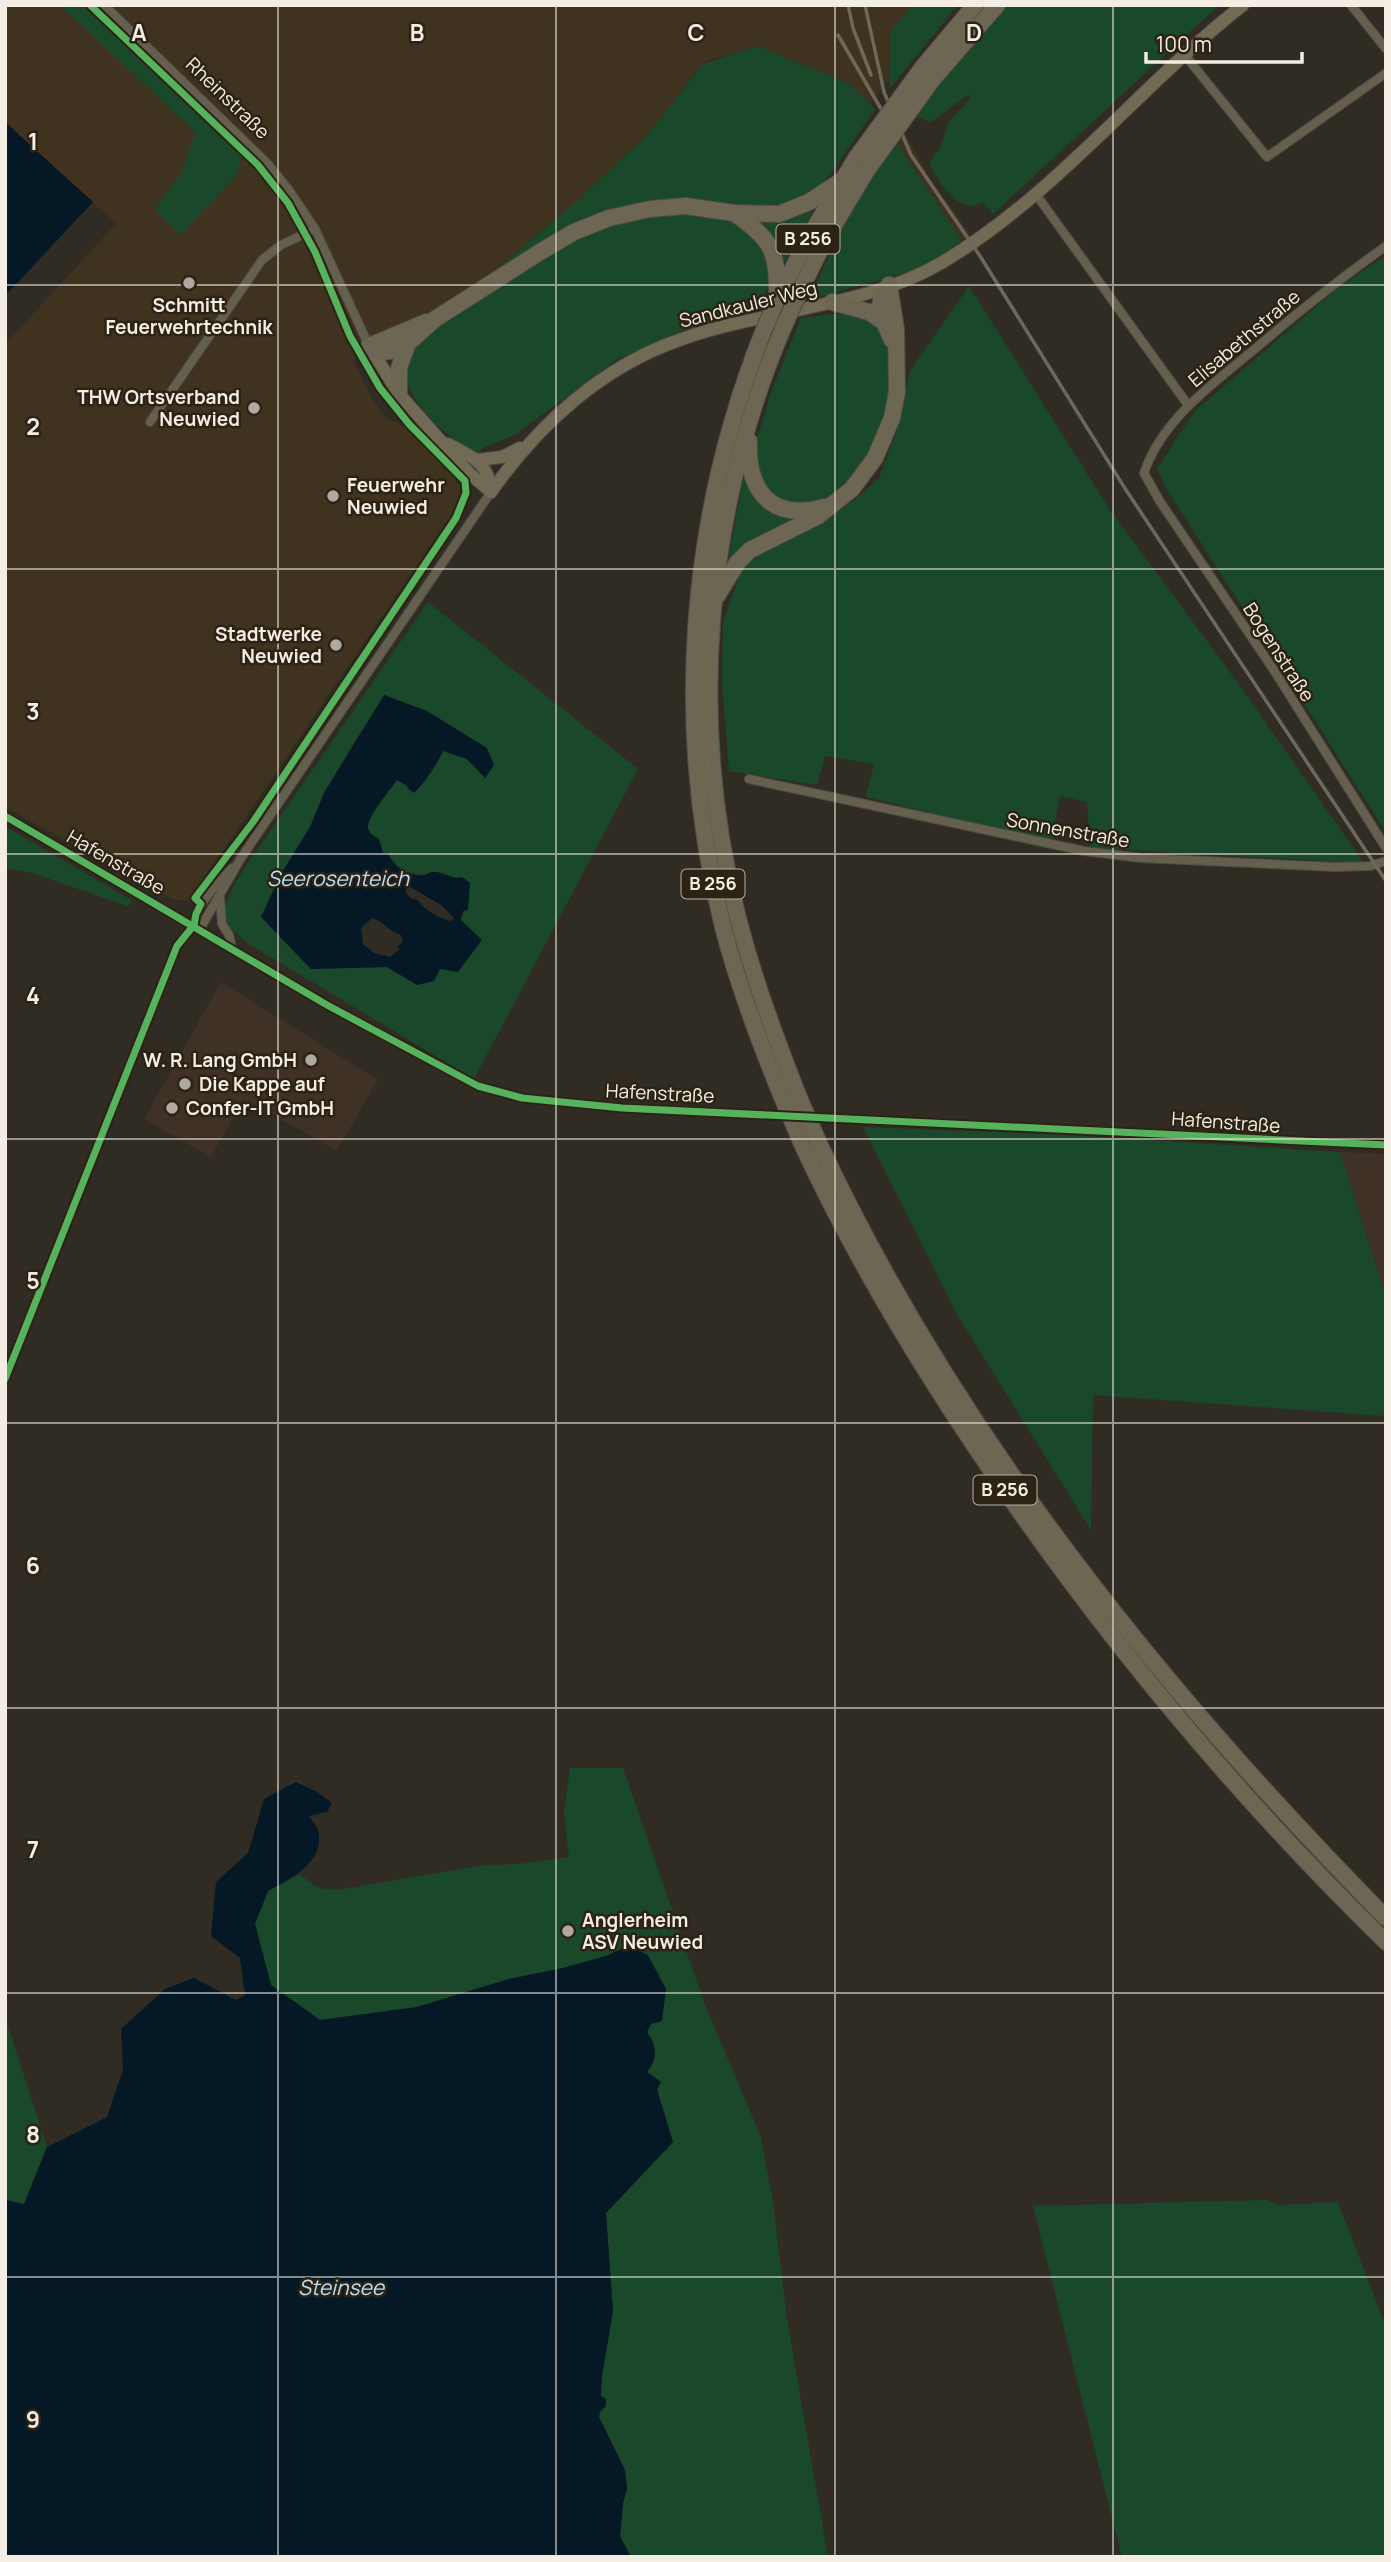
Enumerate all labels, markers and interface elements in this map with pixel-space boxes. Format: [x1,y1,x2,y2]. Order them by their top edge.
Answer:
text: A [131,16,147,48]
text: B [410,16,424,48]
text: C [688,16,705,48]
text: D [966,16,982,48]
scale bar [1146,21,1302,65]
text: 100 m [1156,30,1212,58]
street label: Rheinstraße [180,51,276,145]
text: 1 [28,125,38,157]
road number: B 256 [776,225,840,254]
street label: Sandkauler Weg [676,274,820,334]
marker: Schmitt Feuerwehrtechnik [181,275,197,291]
street label: Elisabethstraße [1183,284,1305,392]
place label: Schmitt Feuerwehrtechnik [105,292,273,340]
place label: THW Ortsverband Neuwied [77,384,240,432]
marker: THW Ortsverband Neuwied [246,400,262,416]
text: 2 [26,410,40,442]
place label: Feuerwehr Neuwied [347,472,445,520]
marker: Feuerwehr Neuwied [325,488,341,504]
street label: Bogenstraße [1237,597,1321,707]
place label: Stadtwerke Neuwied [215,621,322,669]
marker: Stadtwerke Neuwied [328,637,344,653]
text: 3 [26,695,40,727]
street label: Sonnenstraße [1004,806,1132,854]
street label: Hafenstraße [62,823,170,901]
water label: Seerosenteich [267,864,410,892]
road number: B 256 [682,870,744,898]
text: 4 [26,979,40,1011]
place label: W. R. Lang GmbH [143,1047,297,1073]
marker: W. R. Lang GmbH [303,1052,319,1068]
place label: Die Kappe auf [199,1071,325,1097]
marker: Die Kappe auf [177,1076,193,1092]
street label: Hafenstraße [605,1077,715,1109]
place label: Confer-IT GmbH [186,1095,334,1121]
marker: Confer-IT GmbH [164,1100,180,1116]
street label: Hafenstraße [1171,1105,1281,1139]
text: 5 [26,1264,40,1296]
road number: B 256 [974,1476,1036,1504]
text: 6 [26,1549,40,1581]
text: 7 [27,1833,39,1865]
place label: Anglerheim ASV Neuwied [582,1907,703,1955]
marker: Anglerheim ASV Neuwied [560,1923,576,1939]
text: 8 [26,2118,40,2150]
water label: Steinsee [298,2273,386,2301]
text: 9 [26,2403,40,2435]

